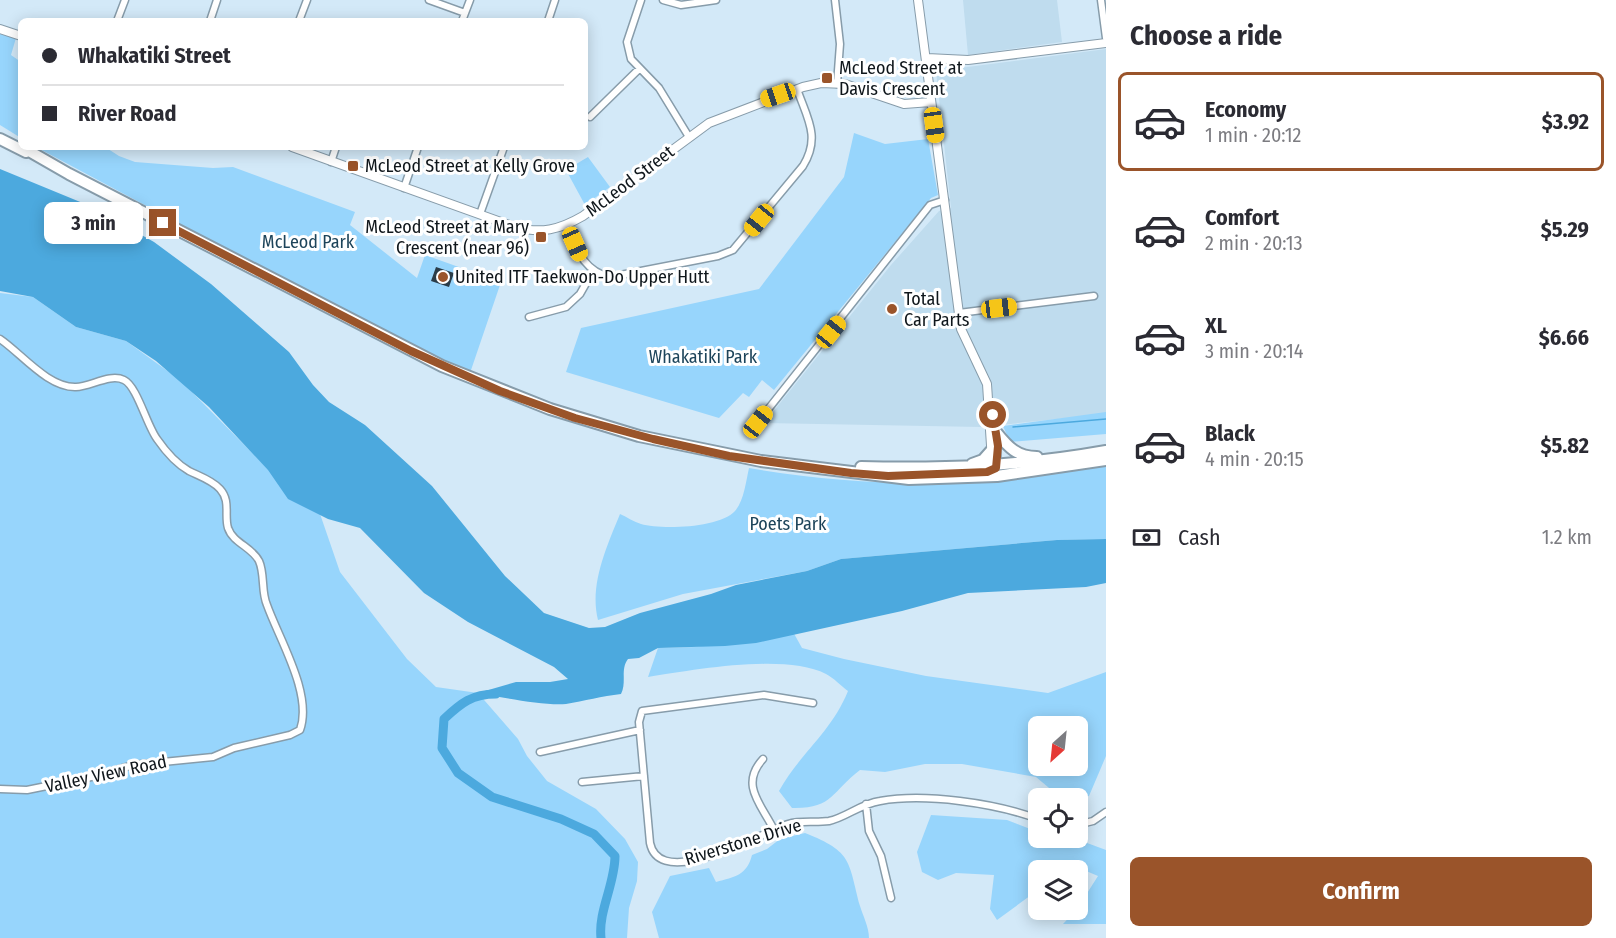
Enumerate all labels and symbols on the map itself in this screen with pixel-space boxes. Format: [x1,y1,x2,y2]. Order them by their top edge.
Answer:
place label: McLeod Street at Davis Crescent [839,57,963,100]
marker: McLeod Street at Davis Crescent [820,71,834,85]
car [758,81,798,109]
car [923,106,945,144]
street label: McLeod Street [582,141,678,221]
place label: McLeod Street at Kelly Grove [365,155,575,177]
marker: McLeod Street at Kelly Grove [346,159,360,173]
car [741,200,777,240]
callout: 3 min [43,202,142,244]
route end [149,209,176,236]
place label: McLeod Street at Mary Crescent (near 96) [365,216,529,259]
car [559,224,591,264]
marker: McLeod Street at Mary Crescent (near 96) [534,230,548,244]
park label: McLeod Park [262,231,355,253]
place label: United ITF Taekwon-Do Upper Hutt [455,266,710,288]
marker: United ITF Taekwon-Do Upper Hutt [436,270,450,284]
place label: Total Car Parts [904,288,970,331]
car [980,297,1018,319]
marker: Total Car Parts [885,302,899,316]
car [813,312,849,352]
park label: Whakatiki Park [649,346,758,368]
route start [979,401,1006,428]
car [740,402,776,442]
park label: Poets Park [749,513,827,535]
north arrow [1028,716,1088,776]
street label: Valley View Road [43,750,169,798]
street label: Riverstone Drive [682,814,804,870]

